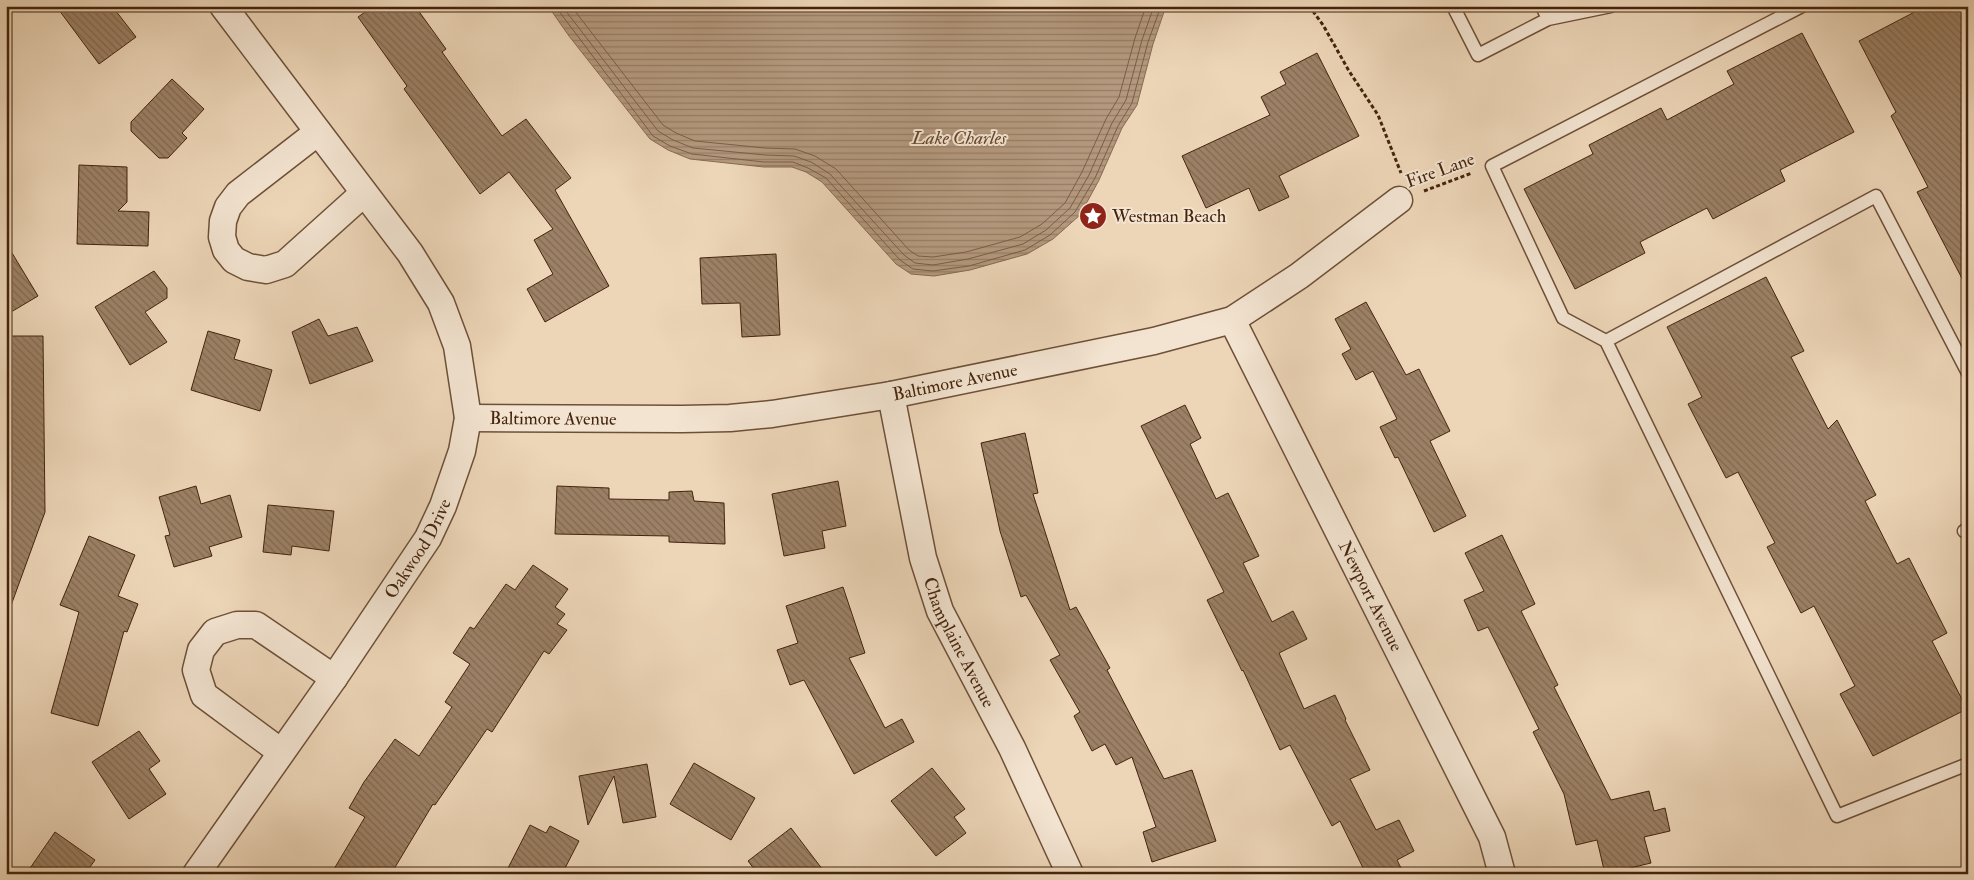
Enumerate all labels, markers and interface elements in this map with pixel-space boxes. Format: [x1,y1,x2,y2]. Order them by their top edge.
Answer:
water label: Lake Charles [911,126,1007,150]
street label: Fire Lane [1403,147,1478,193]
place icon: Westman Beach [1078,201,1108,231]
place label: Westman Beach [1111,205,1227,228]
street label: Baltimore Avenue [891,358,1020,406]
street label: Baltimore Avenue [489,407,617,431]
street label: Oakwood Drive [379,496,457,603]
street label: Newport Avenue [1333,537,1408,656]
street label: Champlaine Avenue [918,574,1000,712]

